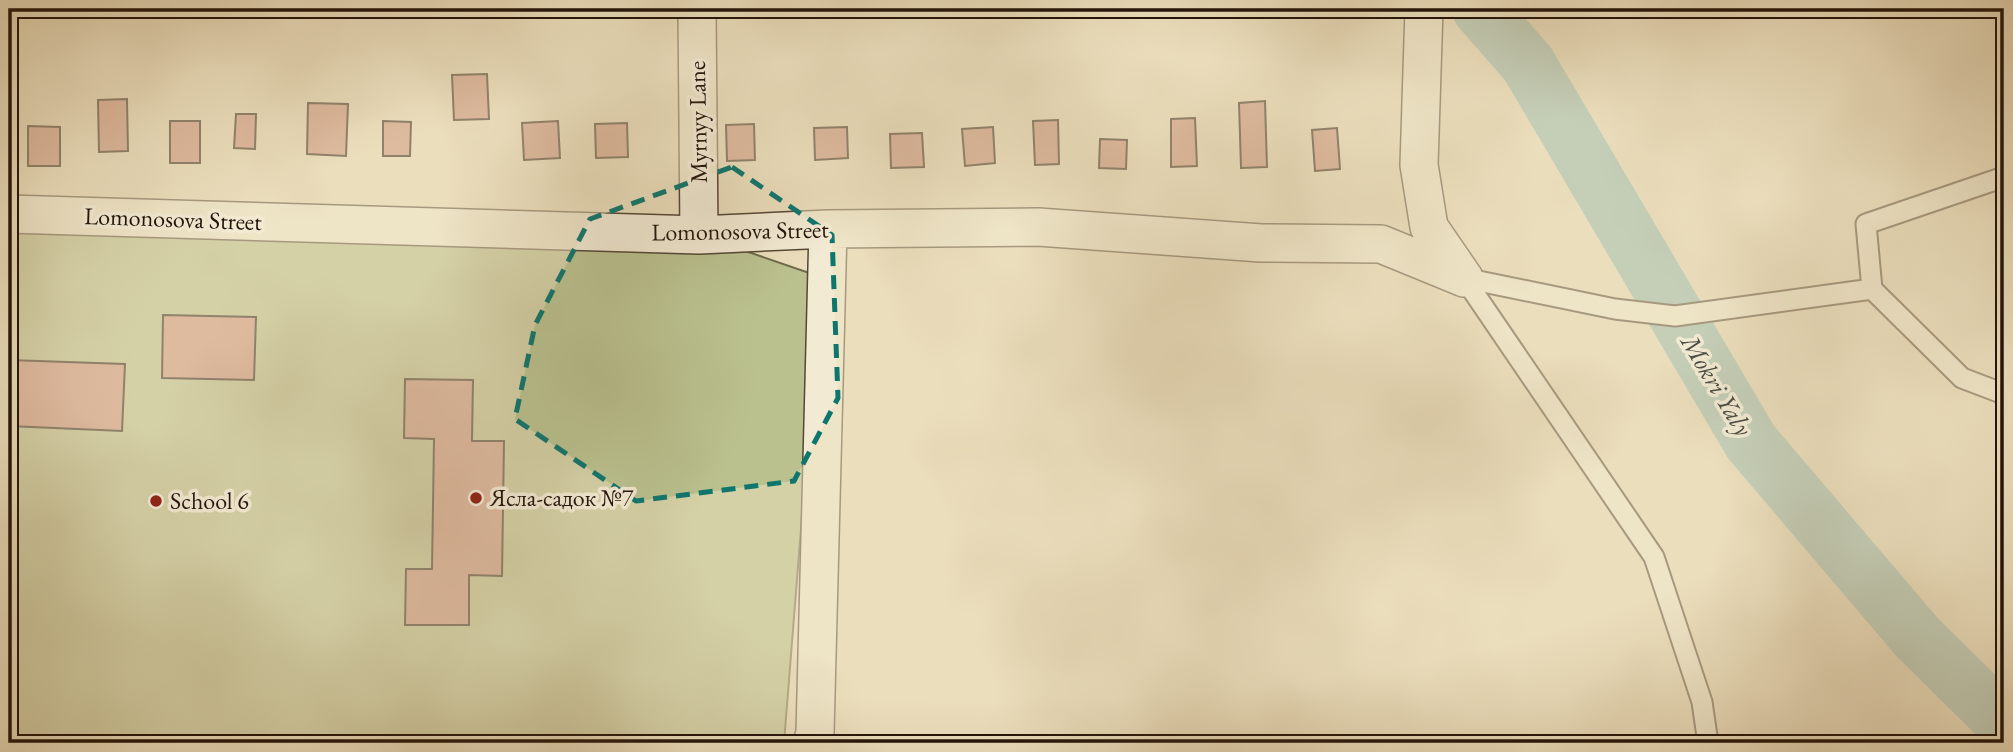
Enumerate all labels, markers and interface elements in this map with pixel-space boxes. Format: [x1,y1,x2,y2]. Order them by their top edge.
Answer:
street label: Myrnyy Lane [681,61,714,183]
street label: Lomonosova Street [84,200,263,237]
street label: Lomonosova Street [651,213,829,248]
water label: Mokri Yaly [1672,326,1761,443]
place label: Ясла-садок №7 [489,482,634,513]
place label: School 6 [170,485,249,516]
marker: Ясла-садок №7 [468,490,484,506]
marker: School 6 [148,493,164,509]

